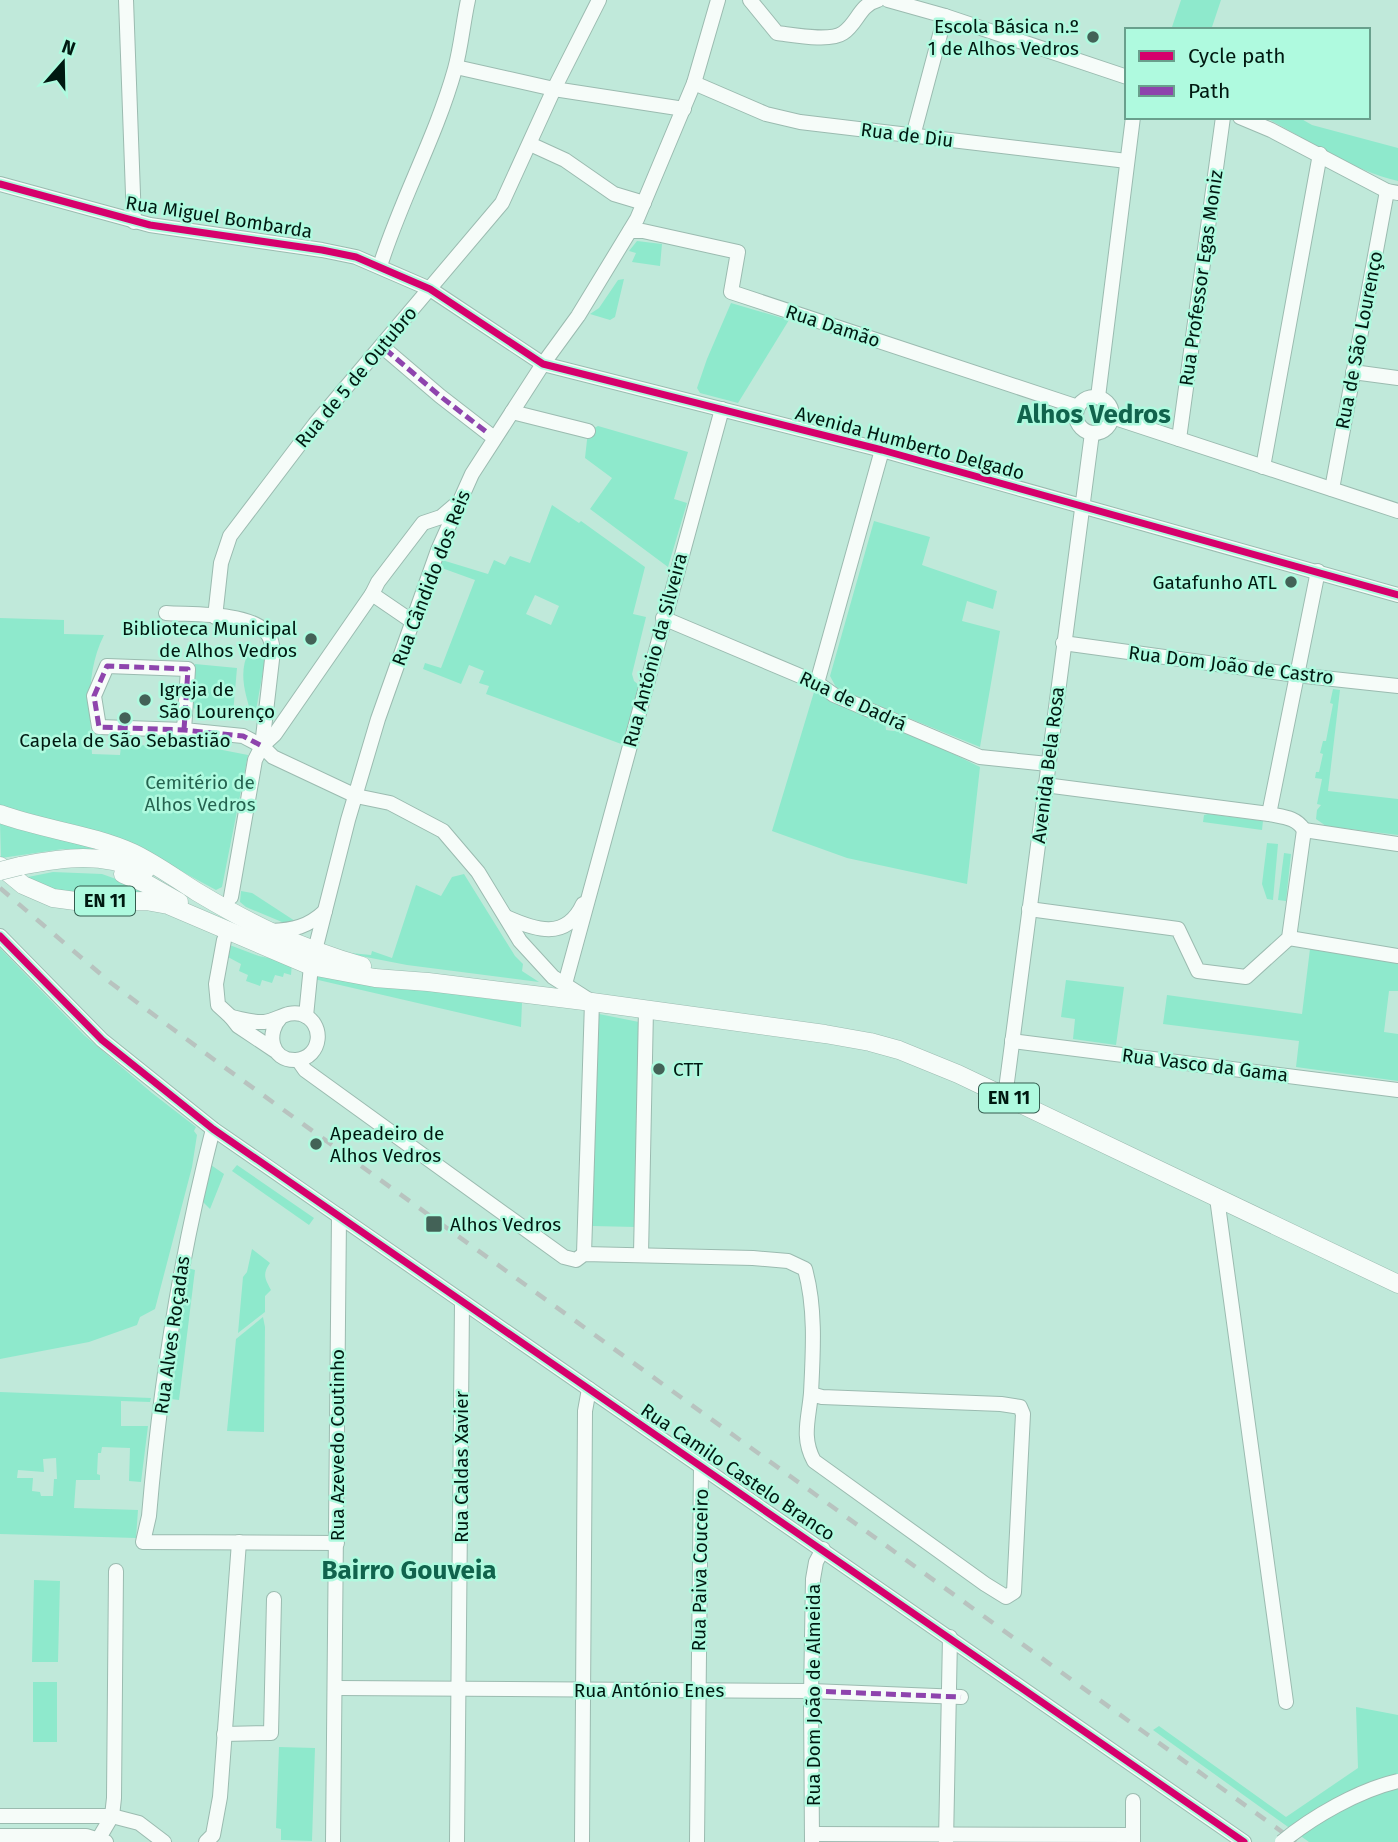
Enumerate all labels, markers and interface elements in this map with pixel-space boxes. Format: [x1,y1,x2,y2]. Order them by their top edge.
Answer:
place label: Escola Básica n.º 1 de Alhos Vedros [928,15,1079,60]
north arrow [28,28,98,98]
legend [1125,28,1370,119]
marker: Escola Básica n.º 1 de Alhos Vedros [1085,29,1101,45]
text: N [59,35,79,60]
text: Cycle path [1188,43,1286,69]
text: Path [1188,78,1230,104]
street label: Rua de Diu [859,118,955,152]
street label: Rua Professor Egas Moniz [1174,168,1228,388]
street label: Rua Miguel Bombarda [124,191,314,243]
street label: Rua de São Lourenço [1330,249,1388,431]
street label: Rua Damão [783,300,883,352]
street label: Rua de 5 de Outubro [290,302,422,452]
district label: Alhos Vedros [1016,399,1171,430]
street label: Avenida Humberto Delgado [793,401,1027,485]
street label: Rua Cândido dos Reis [387,487,475,669]
street label: Rua António da Silveira [618,550,692,750]
place label: Gatafunho ATL [1153,571,1278,594]
marker: Gatafunho ATL [1283,574,1299,590]
place label: Biblioteca Municipal de Alhos Vedros [122,617,297,662]
marker: Biblioteca Municipal de Alhos Vedros [303,631,319,647]
street label: Rua Dom João de Castro [1127,641,1335,689]
street label: Rua de Dadrá [796,666,910,736]
place label: Igreja de São Lourenço [159,678,275,723]
street label: Avenida Bela Rosa [1027,685,1069,845]
marker: Igreja de São Lourenço [137,692,153,708]
marker: Capela de São Sebastião [117,710,133,726]
place label: Capela de São Sebastião [19,729,231,752]
park label: Cemitério de Alhos Vedros [144,771,256,816]
road number: EN 11 [75,887,135,916]
street label: Rua Vasco da Gama [1121,1043,1289,1087]
place label: CTT [673,1058,703,1081]
marker: CTT [651,1061,667,1077]
road number: EN 11 [979,1084,1039,1112]
place label: Apeadeiro de Alhos Vedros [330,1122,444,1167]
marker: Apeadeiro de Alhos Vedros [308,1136,324,1152]
place label: Alhos Vedros [450,1213,561,1236]
marker: Alhos Vedros [424,1214,444,1234]
street label: Rua Alves Roçadas [150,1254,195,1416]
street label: Rua Azevedo Coutinho [326,1349,349,1541]
street label: Rua Caldas Xavier [450,1390,473,1543]
street label: Rua Camilo Castelo Branco [636,1398,840,1546]
street label: Rua Paiva Couceiro [687,1488,713,1652]
district label: Bairro Gouveia [322,1555,496,1586]
street label: Rua Dom João de Almeida [802,1584,825,1806]
street label: Rua António Enes [574,1679,724,1702]

